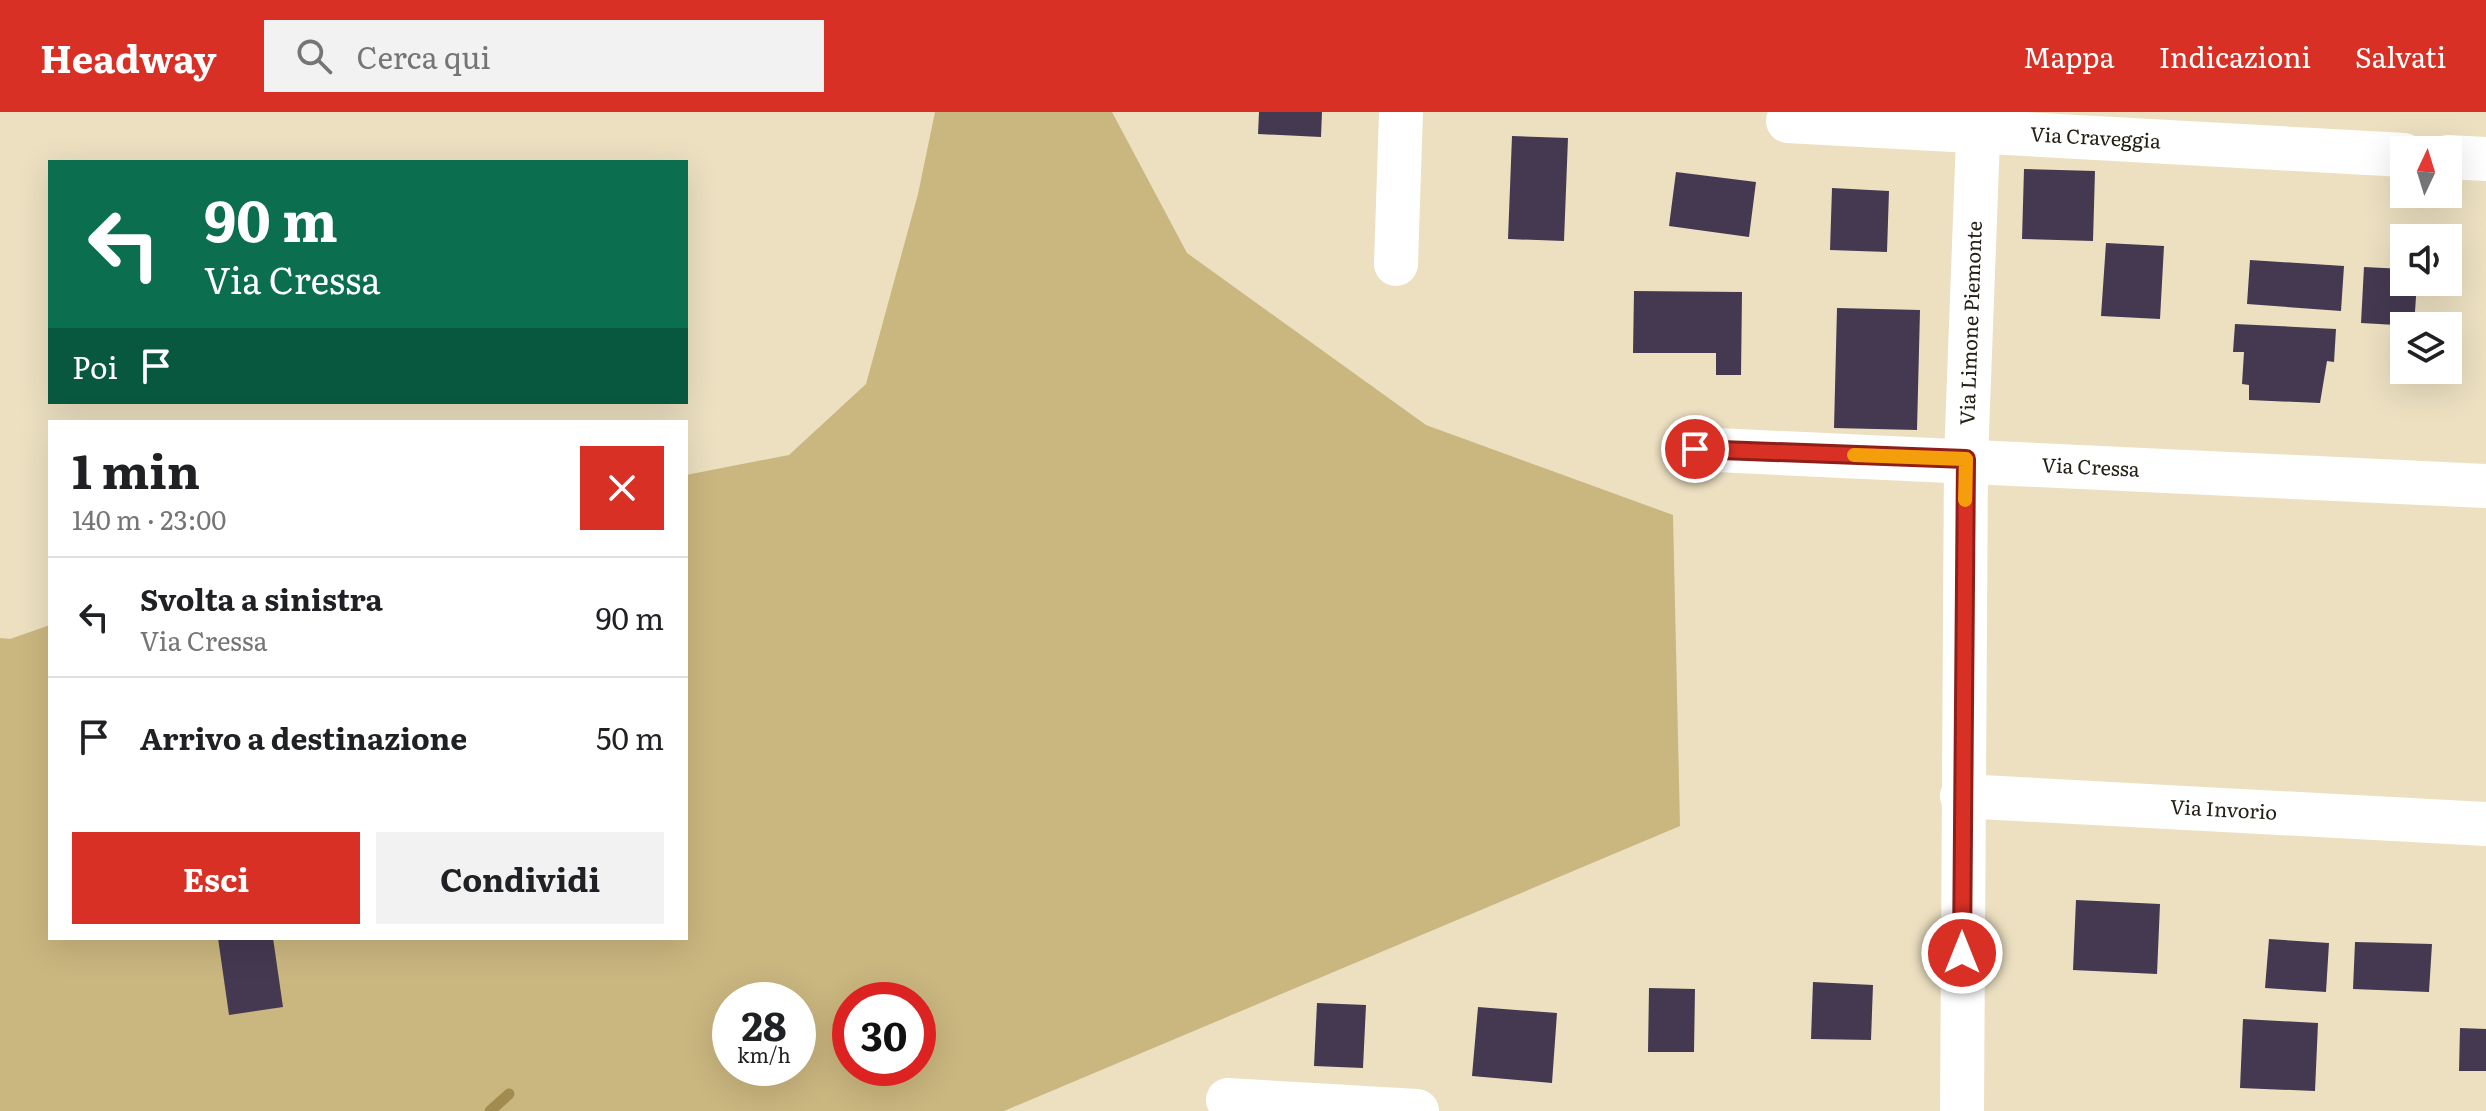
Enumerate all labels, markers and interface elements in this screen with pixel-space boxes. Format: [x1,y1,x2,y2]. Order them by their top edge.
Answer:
search box [264,20,824,92]
text: Headway [40,28,216,85]
icon: search [292,34,336,78]
text: Cerca qui [356,34,490,78]
text: Mappa [2023,35,2115,77]
text: Indicazioni [2159,35,2311,77]
text: Salvati [2355,35,2446,77]
street label: Via Craveggia [2029,117,2162,155]
north arrow [2390,136,2462,208]
map controls [2390,136,2462,384]
text: 90 m [204,176,338,259]
icon: left [72,192,176,296]
street label: Via Limone Piemonte [1950,220,1988,426]
button: sound [2390,224,2462,296]
text: Via Cressa [204,252,381,305]
button: layers [2390,312,2462,384]
text: Poi [72,344,118,388]
icon: arrive [134,344,178,388]
pin [1661,415,1729,483]
icon: arrive [1673,427,1717,471]
text: 1 min [72,433,200,504]
button: close [580,446,664,530]
street label: Via Cressa [2041,448,2141,483]
text: 140 m · 23:00 [72,499,226,538]
text: Svolta a sinistra [140,576,383,620]
icon: left [72,595,116,639]
text: 90 m [596,595,664,639]
text: Via Cressa [140,620,268,659]
icon: arrive [72,715,116,759]
text: Arrivo a destinazione [140,715,467,759]
text: 50 m [596,715,664,759]
street label: Via Invorio [2169,790,2278,826]
button: Esci [72,832,360,924]
button: Condividi [376,832,664,924]
position arrow [1920,911,2004,995]
speed limit sign: 30 [832,982,936,1086]
text: 28 [741,994,787,1053]
text: km/h [737,1039,791,1069]

